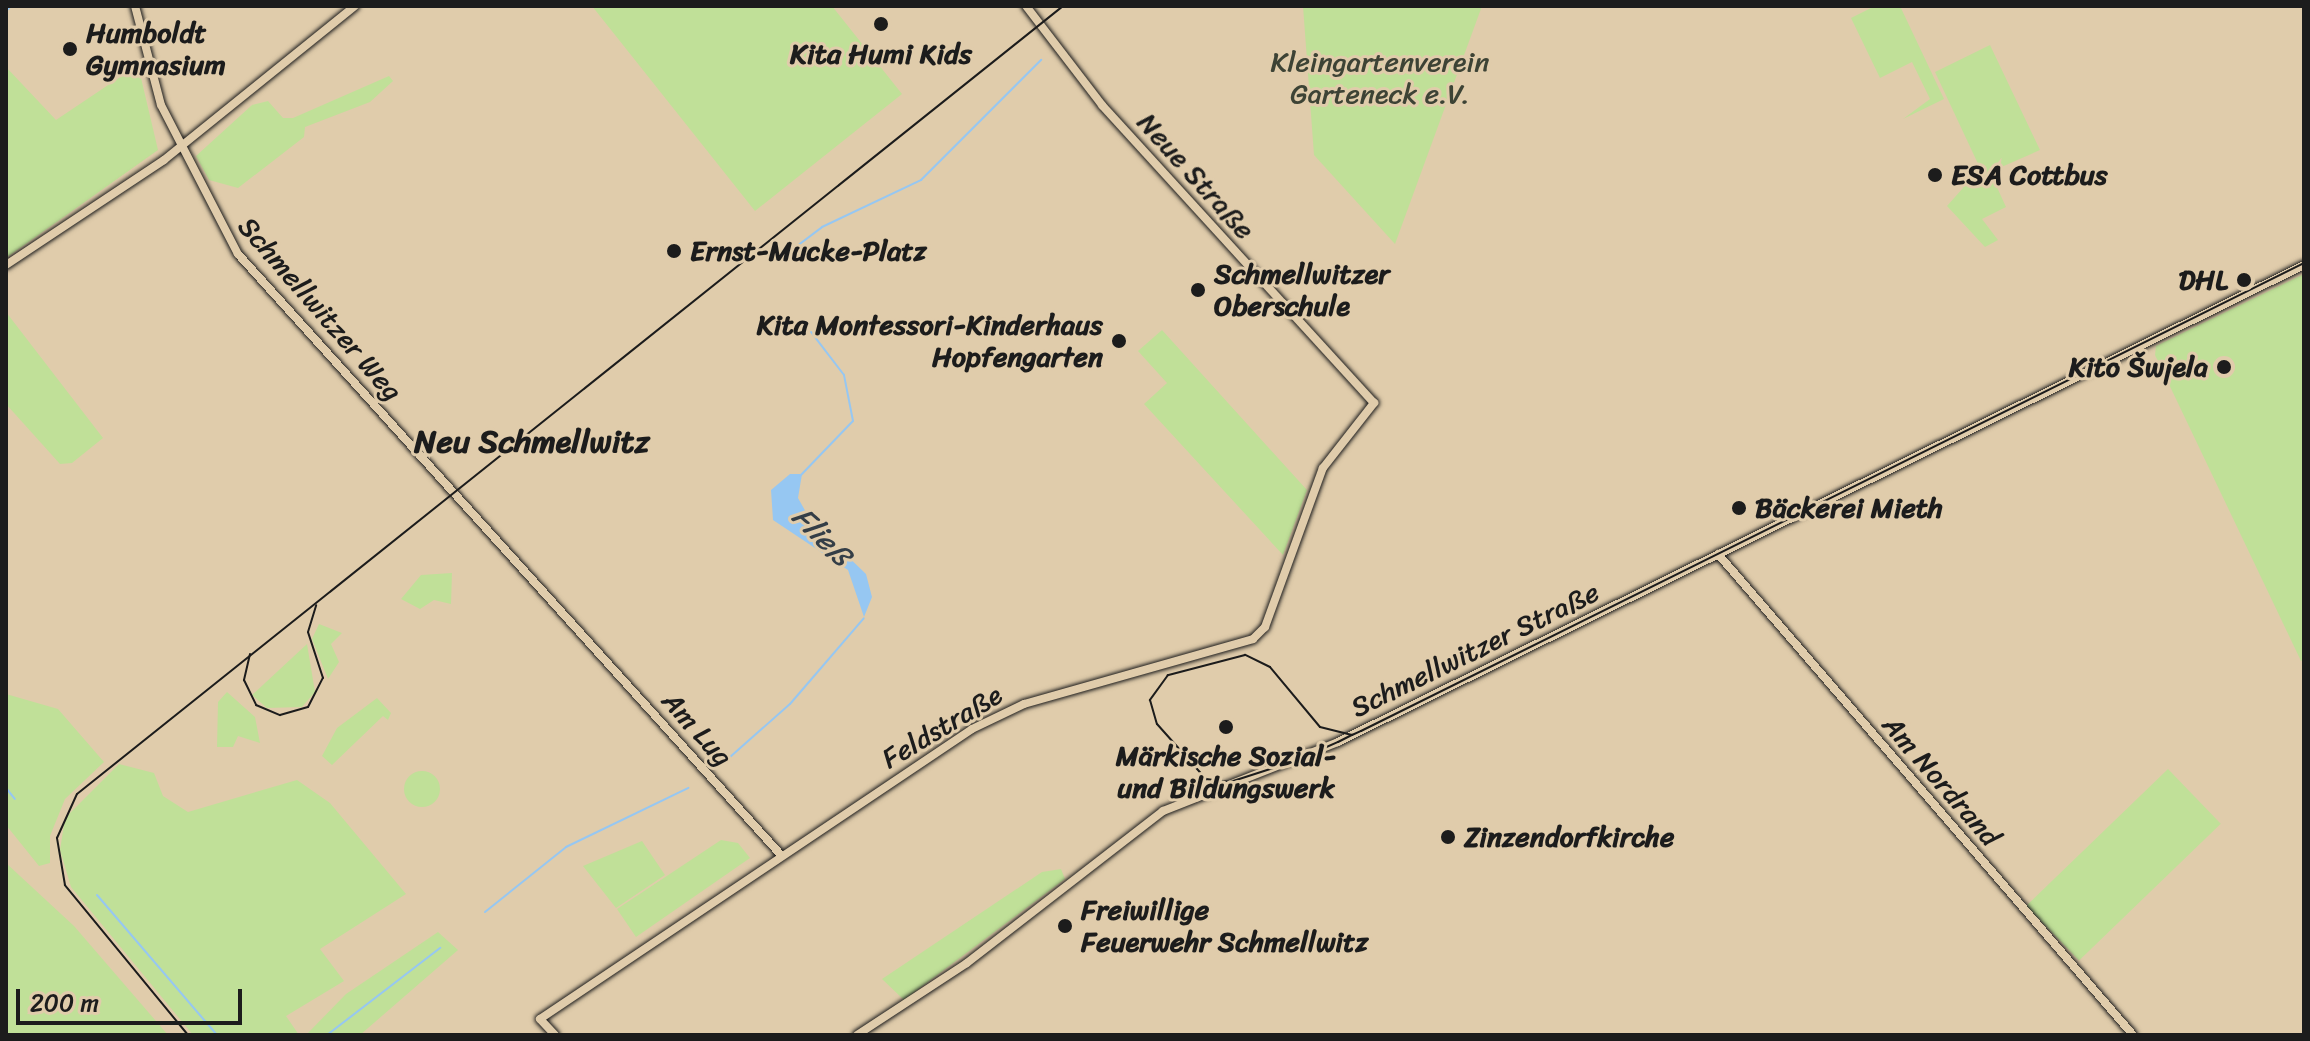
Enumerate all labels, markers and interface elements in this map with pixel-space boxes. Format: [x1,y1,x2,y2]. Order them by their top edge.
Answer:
marker: Kita Humi Kids [872,15,890,33]
place label: Humboldt Gymnasium [86,16,226,82]
place label: Kita Humi Kids [790,37,972,71]
marker: Humboldt Gymnasium [61,40,79,58]
park label: Kleingartenverein Garteneck e.V. [1270,45,1490,111]
street label: Neue Straße [1130,106,1262,246]
place label: ESA Cottbus [1951,158,2108,192]
marker: ESA Cottbus [1926,166,1944,184]
street label: Schmellwitzer Weg [231,210,409,408]
place label: Ernst-Mucke-Platz [690,234,927,268]
marker: Ernst-Mucke-Platz [665,242,683,260]
place label: Schmellwitzer Oberschule [1214,257,1390,323]
place label: DHL [2178,263,2228,297]
marker: DHL [2235,271,2253,289]
marker: Schmellwitzer Oberschule [1189,281,1207,299]
place label: Kita Montessori-Kinderhaus Hopfengarten [759,308,1103,374]
marker: Kita Montessori-Kinderhaus Hopfengarten [1110,332,1128,350]
place label: Kito Šwjela [2067,350,2208,384]
marker: Kito Šwjela [2215,358,2233,376]
district label: Neu Schmellwitz [414,423,650,461]
place label: Bäckerei Mieth [1755,491,1943,525]
water label: Fließ [785,499,859,573]
marker: Bäckerei Mieth [1730,499,1748,517]
street label: Schmellwitzer Straße [1345,575,1605,725]
street label: Feldstraße [876,678,1008,776]
street label: Am Lug [655,685,739,773]
street label: Am Nordrand [1875,709,2007,853]
marker: Märkische Sozial- und Bildungswerk [1217,718,1235,736]
place label: Märkische Sozial- und Bildungswerk [1116,739,1336,805]
place label: Zinzendorfkirche [1464,820,1674,854]
marker: Zinzendorfkirche [1439,828,1457,846]
place label: Freiwillige Feuerwehr Schmellwitz [1081,893,1369,959]
marker: Freiwillige Feuerwehr Schmellwitz [1056,917,1074,935]
scale bar [20,973,246,1023]
text: 200 m [30,982,99,1024]

